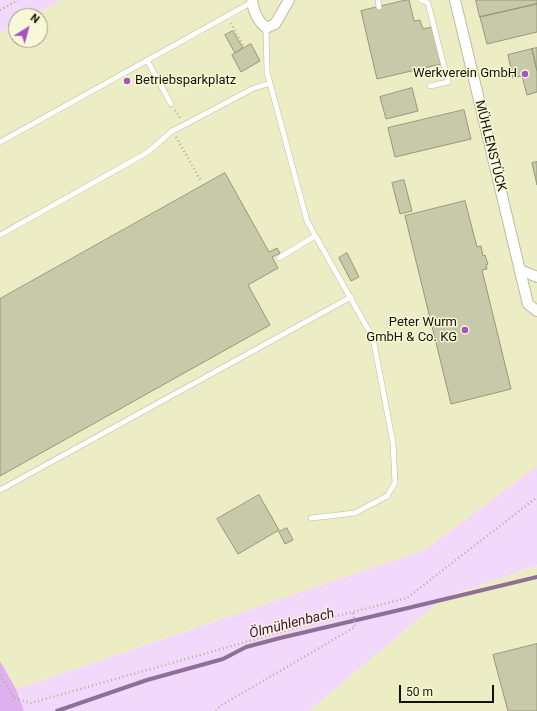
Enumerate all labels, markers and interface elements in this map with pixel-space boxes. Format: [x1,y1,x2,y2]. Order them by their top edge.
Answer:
north arrow [8,8,48,48]
text: N [28,11,42,26]
place label: Werkverein GmbH [413,66,517,82]
marker: Werkverein GmbH [520,69,530,79]
place label: Betriebsparkplatz [135,73,236,89]
marker: Betriebsparkplatz [122,76,132,86]
street label: MÜHLENSTÜCK [471,99,509,193]
place label: Peter Wurm GmbH & Co. KG [366,315,457,346]
marker: Peter Wurm GmbH & Co. KG [460,325,470,335]
water label: Ölmühlenbach [248,605,336,643]
scale bar [401,677,496,703]
text: 50 m [406,685,433,699]

